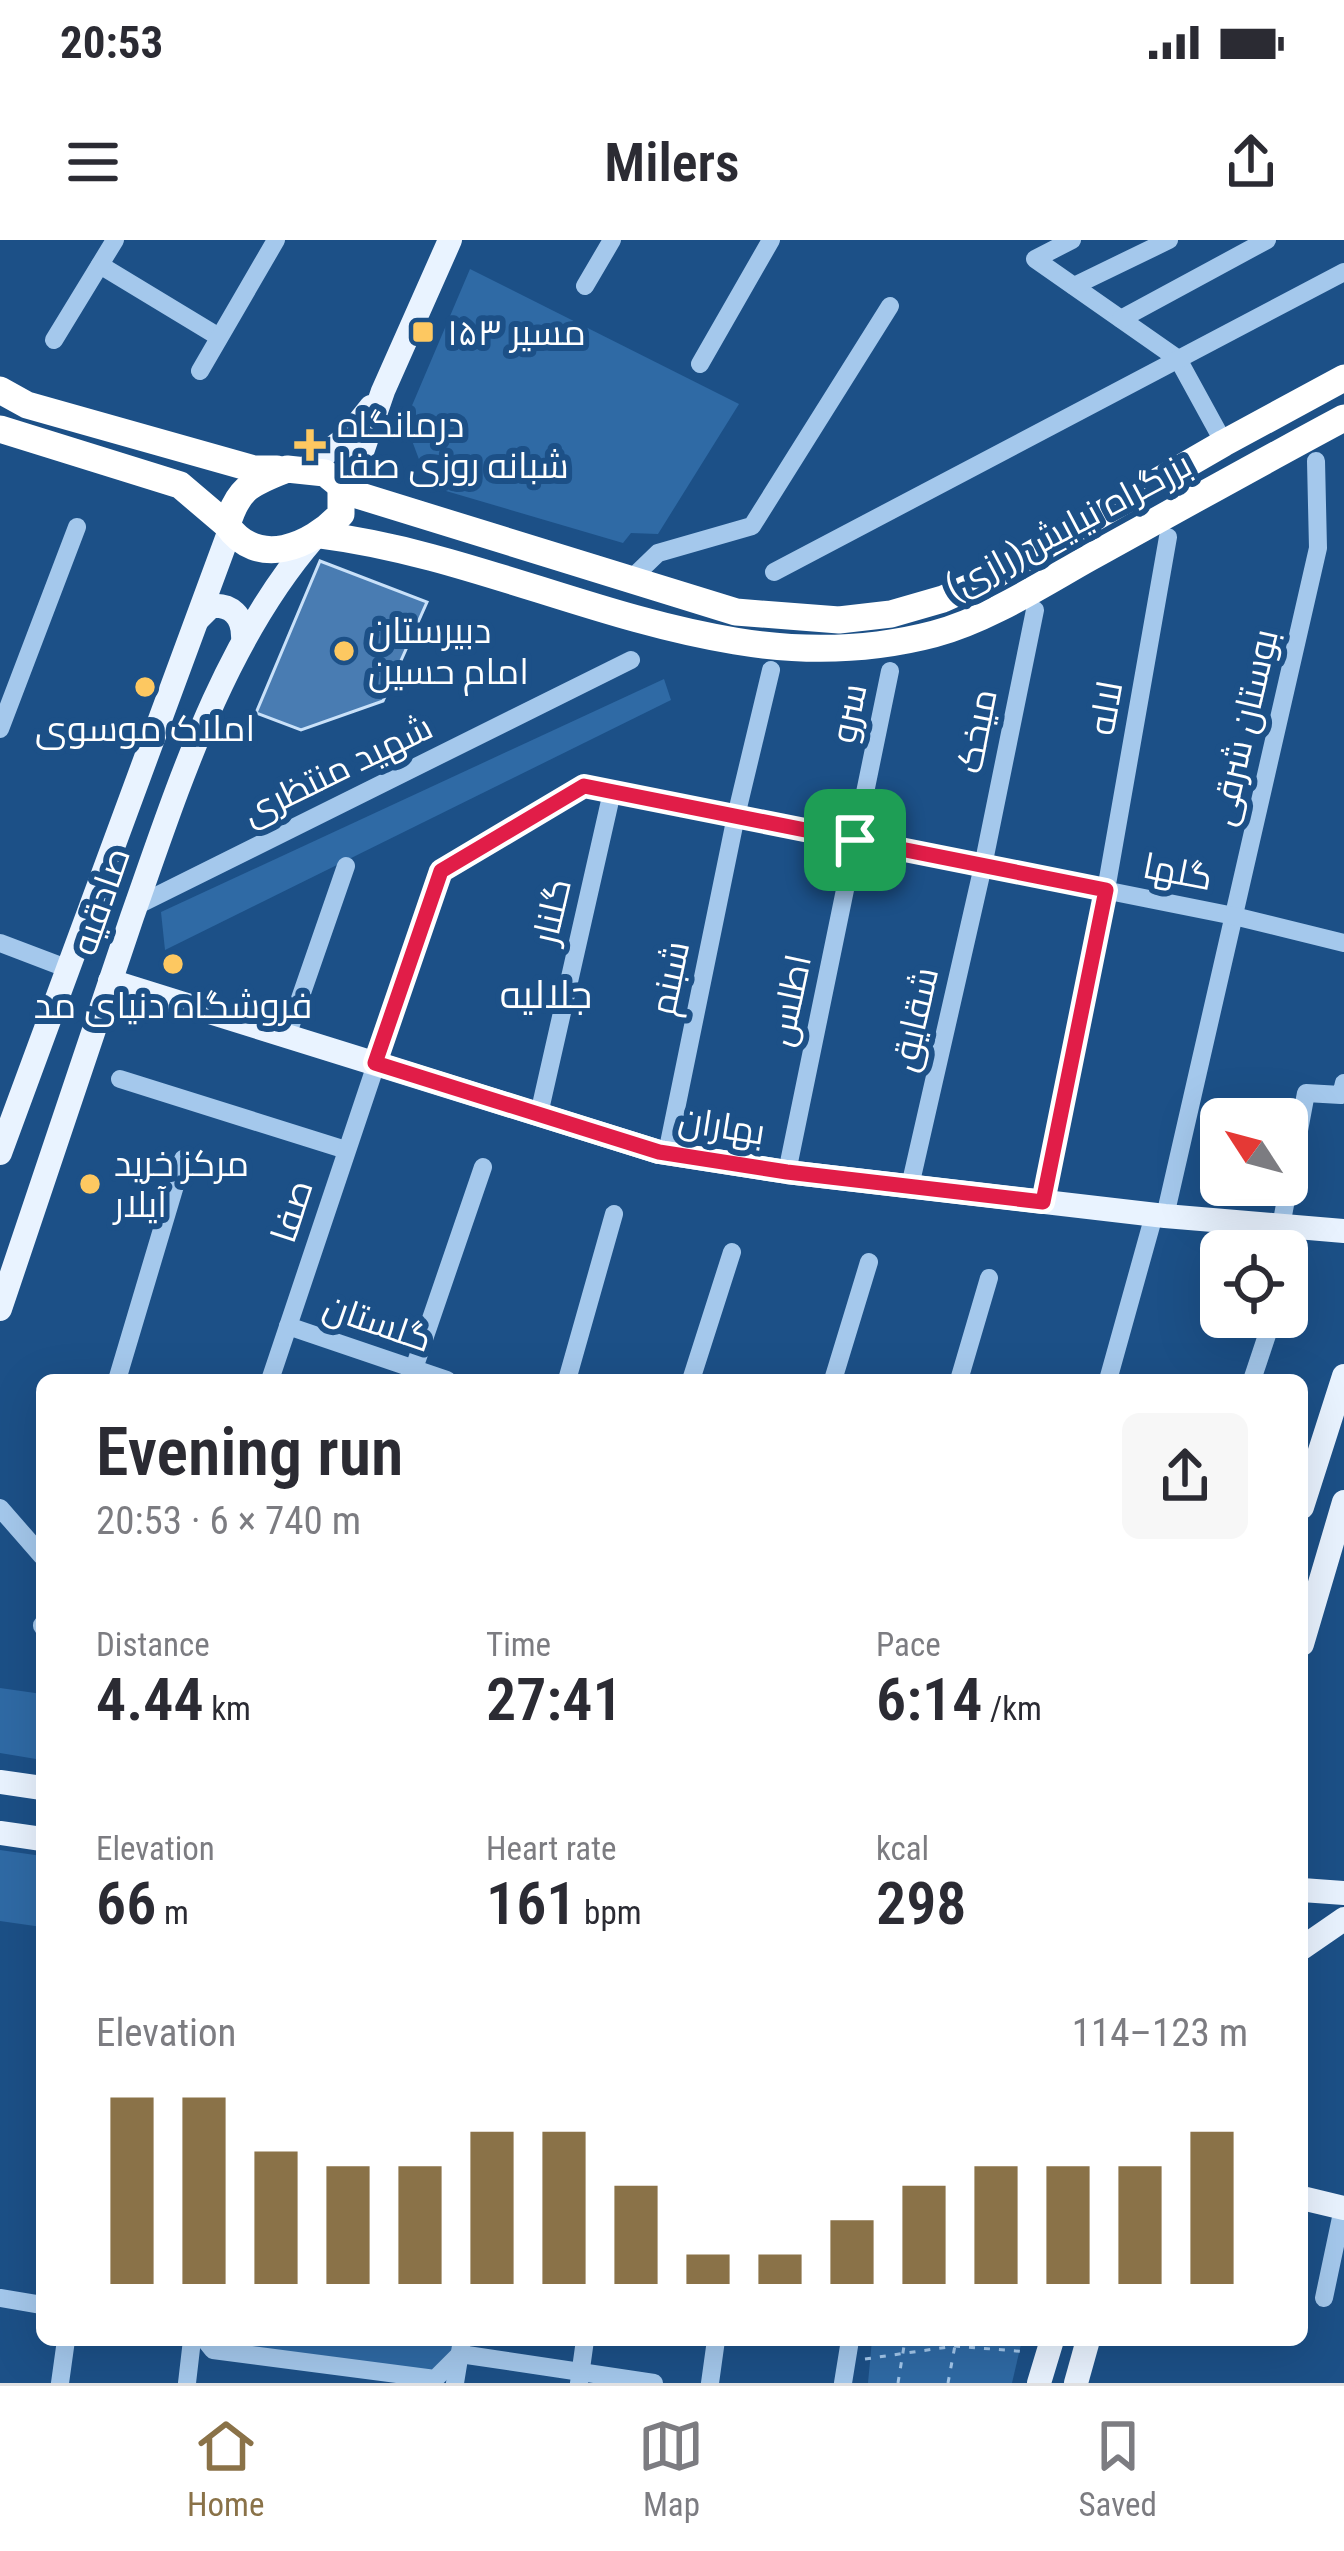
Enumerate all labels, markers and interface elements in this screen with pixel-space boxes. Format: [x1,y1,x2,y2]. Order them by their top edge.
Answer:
text: 20:53 [60,16,163,69]
icon: menu [60,129,126,195]
icon: share [1218,129,1284,195]
text: Milers [604,131,740,194]
place label: مسیر ۱۵۳ [447,312,586,354]
marker: مسیر ۱۵۳ [410,319,436,345]
place label: درمانگاه شبانه روزی صفا [337,404,569,487]
marker: درمانگاه شبانه روزی صفا [294,429,326,461]
street label: بزرگراه نیایش(رازی) [938,443,1199,608]
place label: دبیرستان امام حسین [368,610,529,696]
street label: بوستان شرقی [1201,625,1287,829]
marker: دبیرستان امام حسین [331,638,357,664]
marker: املاک موسوی [132,674,158,700]
street label: لاله [1081,678,1131,738]
street label: سرو [822,680,876,747]
street label: میخک [948,686,1006,777]
street label: شهید منتظری [236,706,439,834]
place label: املاک موسوی [35,708,255,750]
pin [804,789,906,891]
icon: arrive [822,807,888,873]
street label: صادقیه [63,842,139,961]
street label: گلها [1140,845,1216,899]
street label: گلنار [524,874,580,950]
street label: شبنم [642,937,701,1020]
marker: فروشگاه دنیای مد [160,951,186,977]
street label: اطلس [760,951,820,1050]
street label: شقایق [883,963,948,1075]
district label: جلالیه [500,972,592,1018]
place label: فروشگاه دنیای مد [34,985,312,1027]
street label: بهاران [676,1098,768,1154]
north arrow [1200,1098,1308,1206]
map controls [1200,1098,1308,1338]
place label: مرکز خرید آیلار [112,1143,249,1226]
marker: مرکز خرید آیلار [77,1171,103,1197]
street label: صفا [262,1175,322,1248]
button: locate [1200,1230,1308,1338]
street label: گلستان [318,1285,437,1361]
button: share [1122,1413,1248,1539]
text: Evening run [96,1414,403,1491]
text: 20:53 · 6 × 740 m [96,1498,361,1544]
text: Distance [96,1625,210,1664]
text: Time [486,1625,551,1664]
text: Pace [876,1625,941,1664]
text: 4.44 [96,1664,204,1735]
text: 27:41 [486,1664,623,1735]
text: 6:14 [876,1664,982,1735]
text: km [204,1689,251,1728]
text: /km [982,1689,1042,1728]
text: Elevation [96,1829,215,1868]
text: Heart rate [486,1829,616,1868]
text: kcal [876,1829,929,1868]
text: 66 [96,1868,156,1939]
text: 161 [486,1868,577,1939]
text: 298 [876,1868,967,1939]
text: m [156,1893,189,1932]
text: bpm [577,1893,642,1932]
text: Elevation [96,2010,236,2056]
text: 114–123 m [1072,2010,1248,2056]
tab: Home [187,2413,264,2524]
tab: Map [638,2413,704,2524]
tab: Saved [1079,2413,1157,2524]

